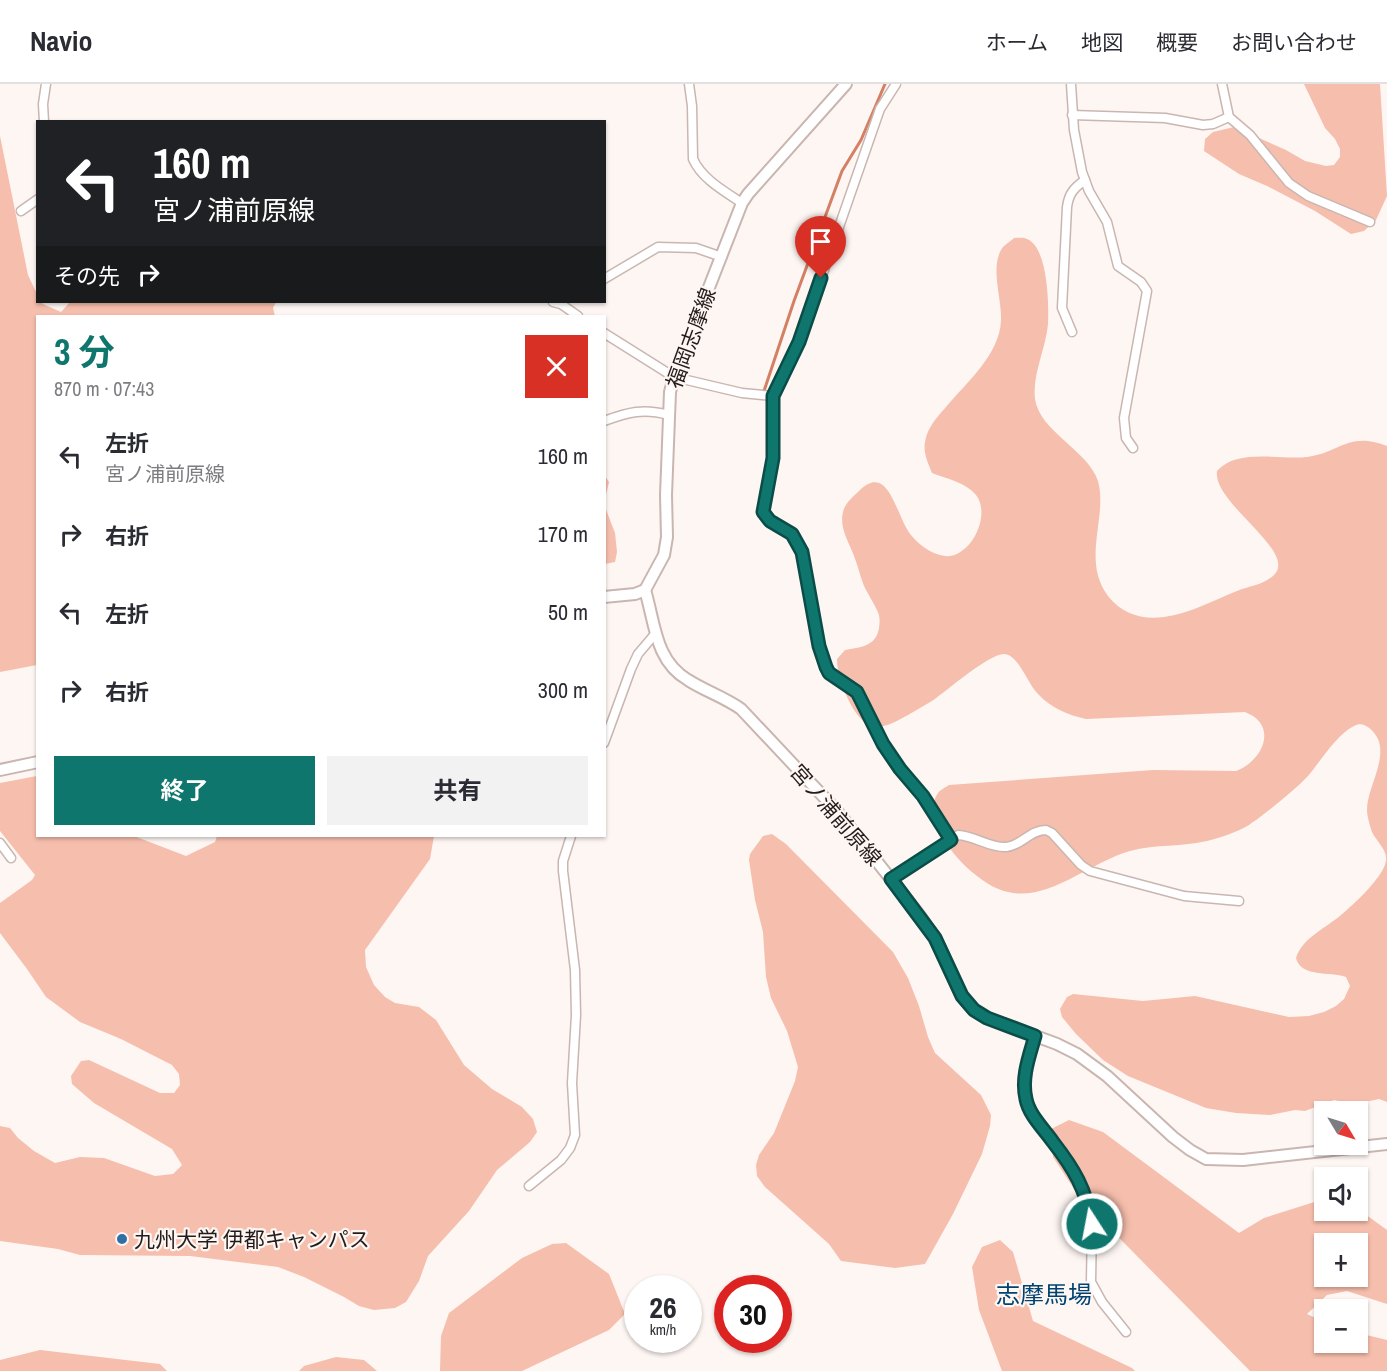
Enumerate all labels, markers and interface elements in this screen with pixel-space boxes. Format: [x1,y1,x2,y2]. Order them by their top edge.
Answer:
text: Navio [30,22,93,60]
text: ホーム [986,28,1048,57]
text: 地図 [1081,28,1123,57]
text: 概要 [1156,28,1198,57]
text: お問い合わせ [1231,28,1357,57]
text: 160 m [153,135,251,191]
icon: left [54,144,132,222]
text: 宮ノ浦前原線 [153,192,315,228]
pin [795,216,846,278]
icon: arrive [804,225,837,258]
icon: right [132,258,165,291]
text: その先 [54,261,120,291]
street label: 福岡志摩線 [659,284,723,392]
text: 3 分 [54,328,115,376]
button: close [525,335,588,398]
text: 870 m · 07:43 [54,375,154,402]
text: 左折 [105,428,149,458]
icon: left [54,440,87,473]
text: 160 m [538,441,588,471]
text: 宮ノ浦前原線 [105,460,225,487]
icon: right [54,518,87,551]
text: 170 m [538,519,588,549]
text: 右折 [105,521,149,551]
icon: left [54,596,87,629]
text: 50 m [548,597,588,627]
text: 左折 [105,599,149,629]
icon: right [54,674,87,707]
text: 300 m [538,675,588,705]
text: 右折 [105,677,149,707]
button: 終了 [54,756,315,825]
button: 共有 [327,756,588,825]
street label: 宮ノ浦前原線 [784,758,888,872]
north arrow [1314,1101,1368,1155]
map controls [1314,1101,1368,1353]
button: sound [1314,1167,1368,1221]
position arrow [1060,1192,1124,1256]
place label: 九州大学 伊都キャンパス [134,1225,370,1254]
marker: 九州大学 伊都キャンパス [115,1232,129,1246]
button: + [1314,1233,1368,1287]
speed limit sign: 30 [714,1275,792,1353]
district label: 志摩馬場 [996,1278,1092,1310]
text: 26 [649,1287,677,1327]
button: − [1314,1299,1368,1353]
text: km/h [650,1319,676,1340]

